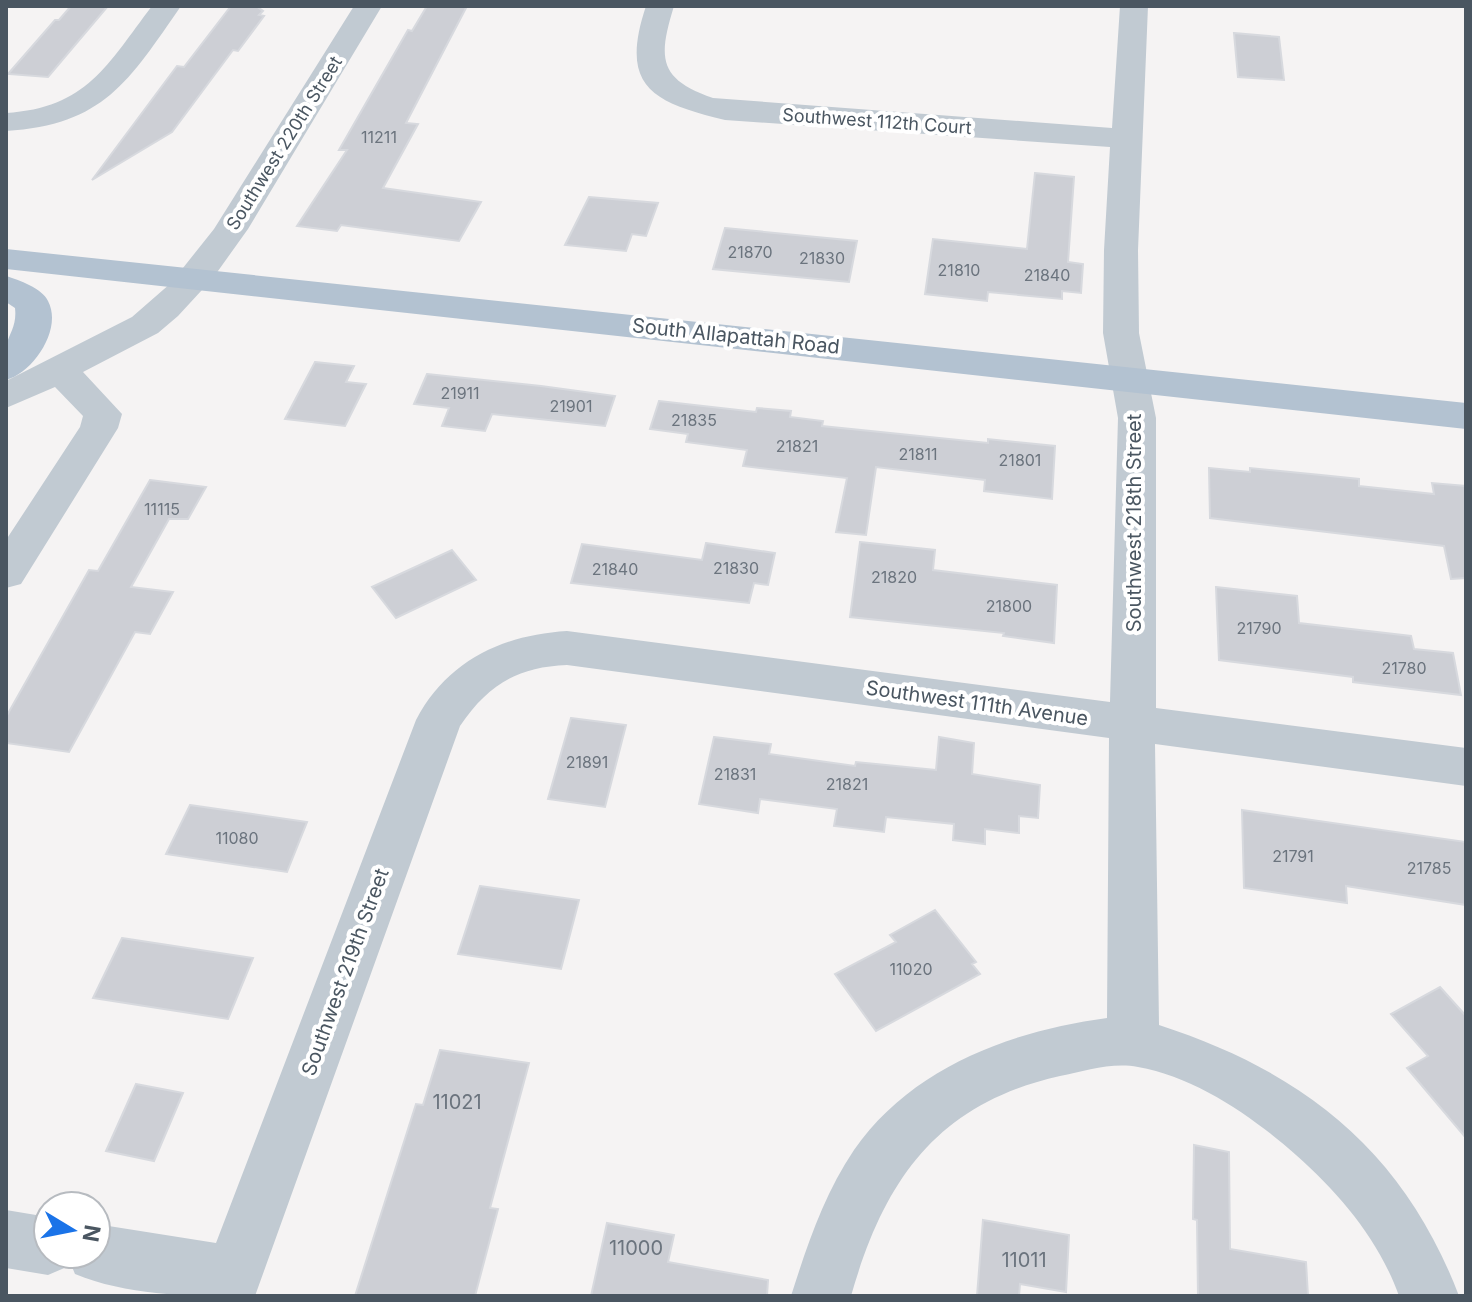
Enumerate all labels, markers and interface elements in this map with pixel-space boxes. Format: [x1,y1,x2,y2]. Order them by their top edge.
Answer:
street label: Southwest 220th Street [222,52,346,234]
street label: Southwest 112th Court [782,104,972,138]
house number: 11211 [361,127,397,147]
house number: 21870 [727,242,773,262]
house number: 21830 [799,248,845,268]
house number: 21810 [938,260,980,280]
house number: 21840 [1024,265,1070,285]
street label: South Allapattah Road [631,313,841,359]
house number: 21911 [440,383,480,403]
house number: 21901 [550,396,592,416]
house number: 21835 [671,410,717,430]
street label: Southwest 218th Street [1122,413,1146,632]
house number: 21821 [776,436,818,456]
house number: 21811 [898,444,938,464]
house number: 21801 [999,450,1041,470]
house number: 11115 [144,499,180,519]
house number: 21830 [713,558,759,578]
house number: 21840 [592,559,638,579]
house number: 21820 [871,567,917,587]
house number: 21800 [986,596,1032,616]
house number: 21790 [1236,618,1282,638]
house number: 21780 [1381,658,1427,678]
street label: Southwest 111th Avenue [864,676,1090,730]
house number: 21891 [566,752,608,772]
house number: 21831 [714,764,756,784]
house number: 21821 [826,774,868,794]
house number: 11080 [215,828,259,848]
house number: 21791 [1272,846,1314,866]
house number: 21785 [1407,858,1451,878]
street label: Southwest 219th Street [296,865,394,1079]
house number: 11020 [890,959,932,979]
house number: 11021 [432,1090,482,1114]
north arrow [32,1190,112,1270]
text: N [77,1223,106,1244]
house number: 11000 [609,1236,663,1260]
house number: 11011 [1001,1248,1047,1272]

